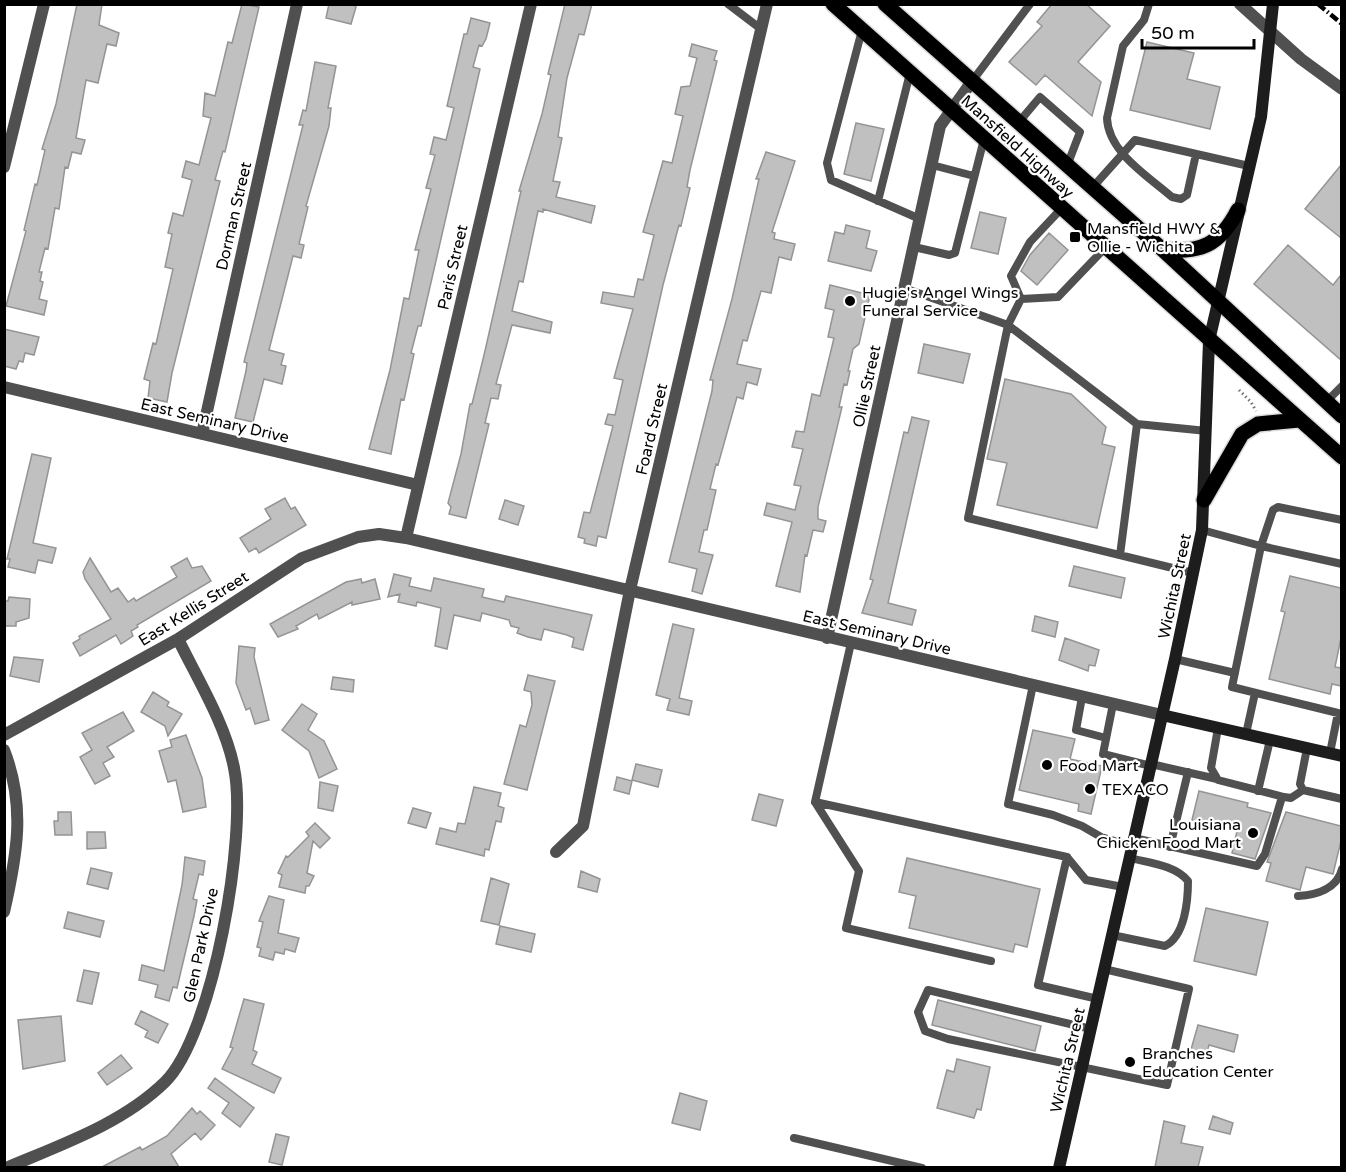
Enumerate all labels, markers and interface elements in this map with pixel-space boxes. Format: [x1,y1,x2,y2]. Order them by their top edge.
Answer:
scale bar [1142,12,1254,50]
text: 50 m [1151,22,1195,44]
street label: Mansfield Highway [957,91,1078,203]
street label: Dorman Street [212,160,256,272]
place label: Mansfield HWY & Ollie - Wichita [1087,219,1221,257]
street label: Paris Street [433,223,473,312]
marker: Mansfield HWY & Ollie - Wichita [1068,230,1082,244]
place label: Hugie's Angel Wings Funeral Service [862,283,1019,321]
marker: Hugie's Angel Wings Funeral Service [843,294,857,308]
street label: Ollie Street [848,343,885,429]
street label: Foard Street [632,381,672,477]
street label: East Seminary Drive [139,394,291,448]
street label: Wichita Street [1154,532,1196,641]
street label: East Kellis Street [135,567,252,651]
street label: East Seminary Drive [801,606,953,660]
place label: Food Mart [1059,756,1139,776]
marker: Food Mart [1040,758,1054,772]
place label: TEXACO [1102,780,1169,800]
marker: TEXACO [1083,782,1097,796]
place label: Louisiana Chicken Food Mart [1097,815,1241,853]
marker: Louisiana Chicken Food Mart [1246,826,1260,840]
street label: Glen Park Drive [179,886,223,1004]
street label: Wichita Street [1046,1006,1090,1115]
place label: Branches Education Center [1142,1044,1274,1082]
marker: Branches Education Center [1123,1055,1137,1069]

